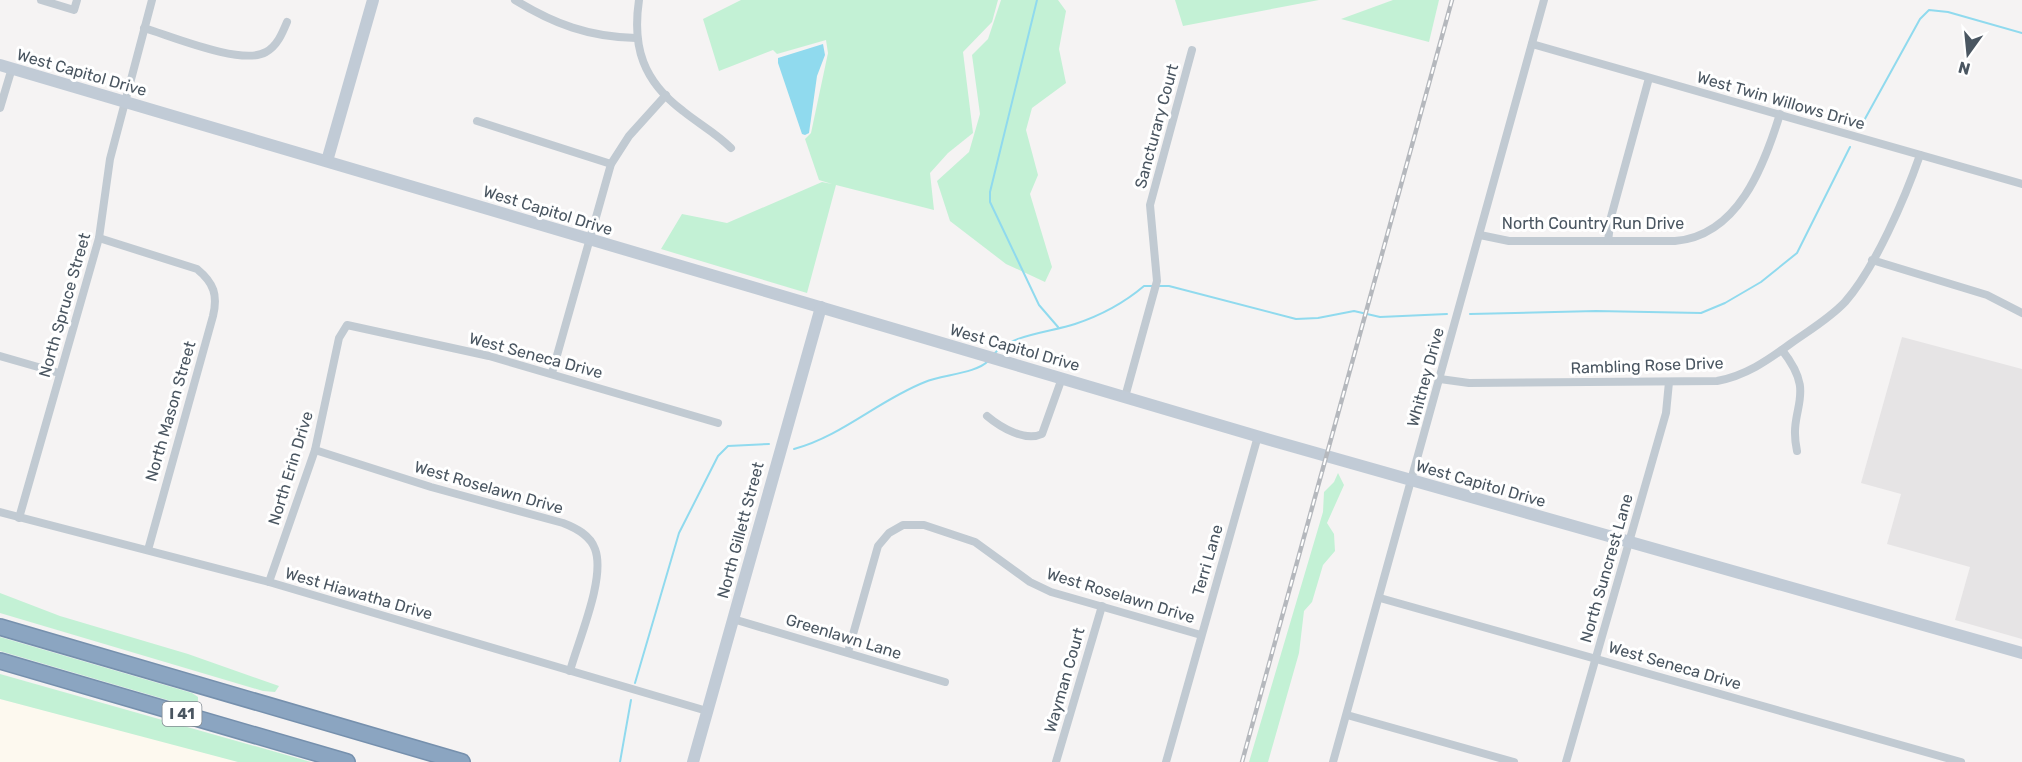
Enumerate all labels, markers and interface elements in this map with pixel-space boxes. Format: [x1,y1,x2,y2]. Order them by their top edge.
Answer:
north arrow [1938,24,1998,84]
street label: West Capitol Drive [15,45,149,100]
text: N [1956,57,1972,79]
street label: Sancturary Court [1131,62,1182,191]
street label: West Twin Willows Drive [1695,67,1867,134]
street label: West Capitol Drive [481,182,615,239]
street label: North Country Run Drive [1502,214,1684,233]
street label: North Spruce Street [35,231,94,380]
street label: West Capitol Drive [948,320,1082,375]
street label: Whitney Drive [1403,325,1448,429]
street label: West Seneca Drive [467,329,605,382]
street label: North Mason Street [141,339,200,483]
street label: Rambling Rose Drive [1570,353,1724,378]
street label: North Erin Drive [264,409,317,527]
street label: West Capitol Drive [1414,456,1548,511]
street label: West Roselawn Drive [412,457,566,518]
street label: North Gillett Street [713,460,768,600]
street label: North Suncrest Lane [1576,491,1637,645]
street label: Terri Lane [1188,522,1227,598]
street label: West Hiawatha Drive [283,563,435,624]
street label: West Roselawn Drive [1044,564,1197,627]
street label: Greenlawn Lane [784,610,904,663]
street label: Wayman Court [1040,625,1089,735]
street label: West Seneca Drive [1606,637,1744,694]
road number: I 41 [162,702,201,726]

